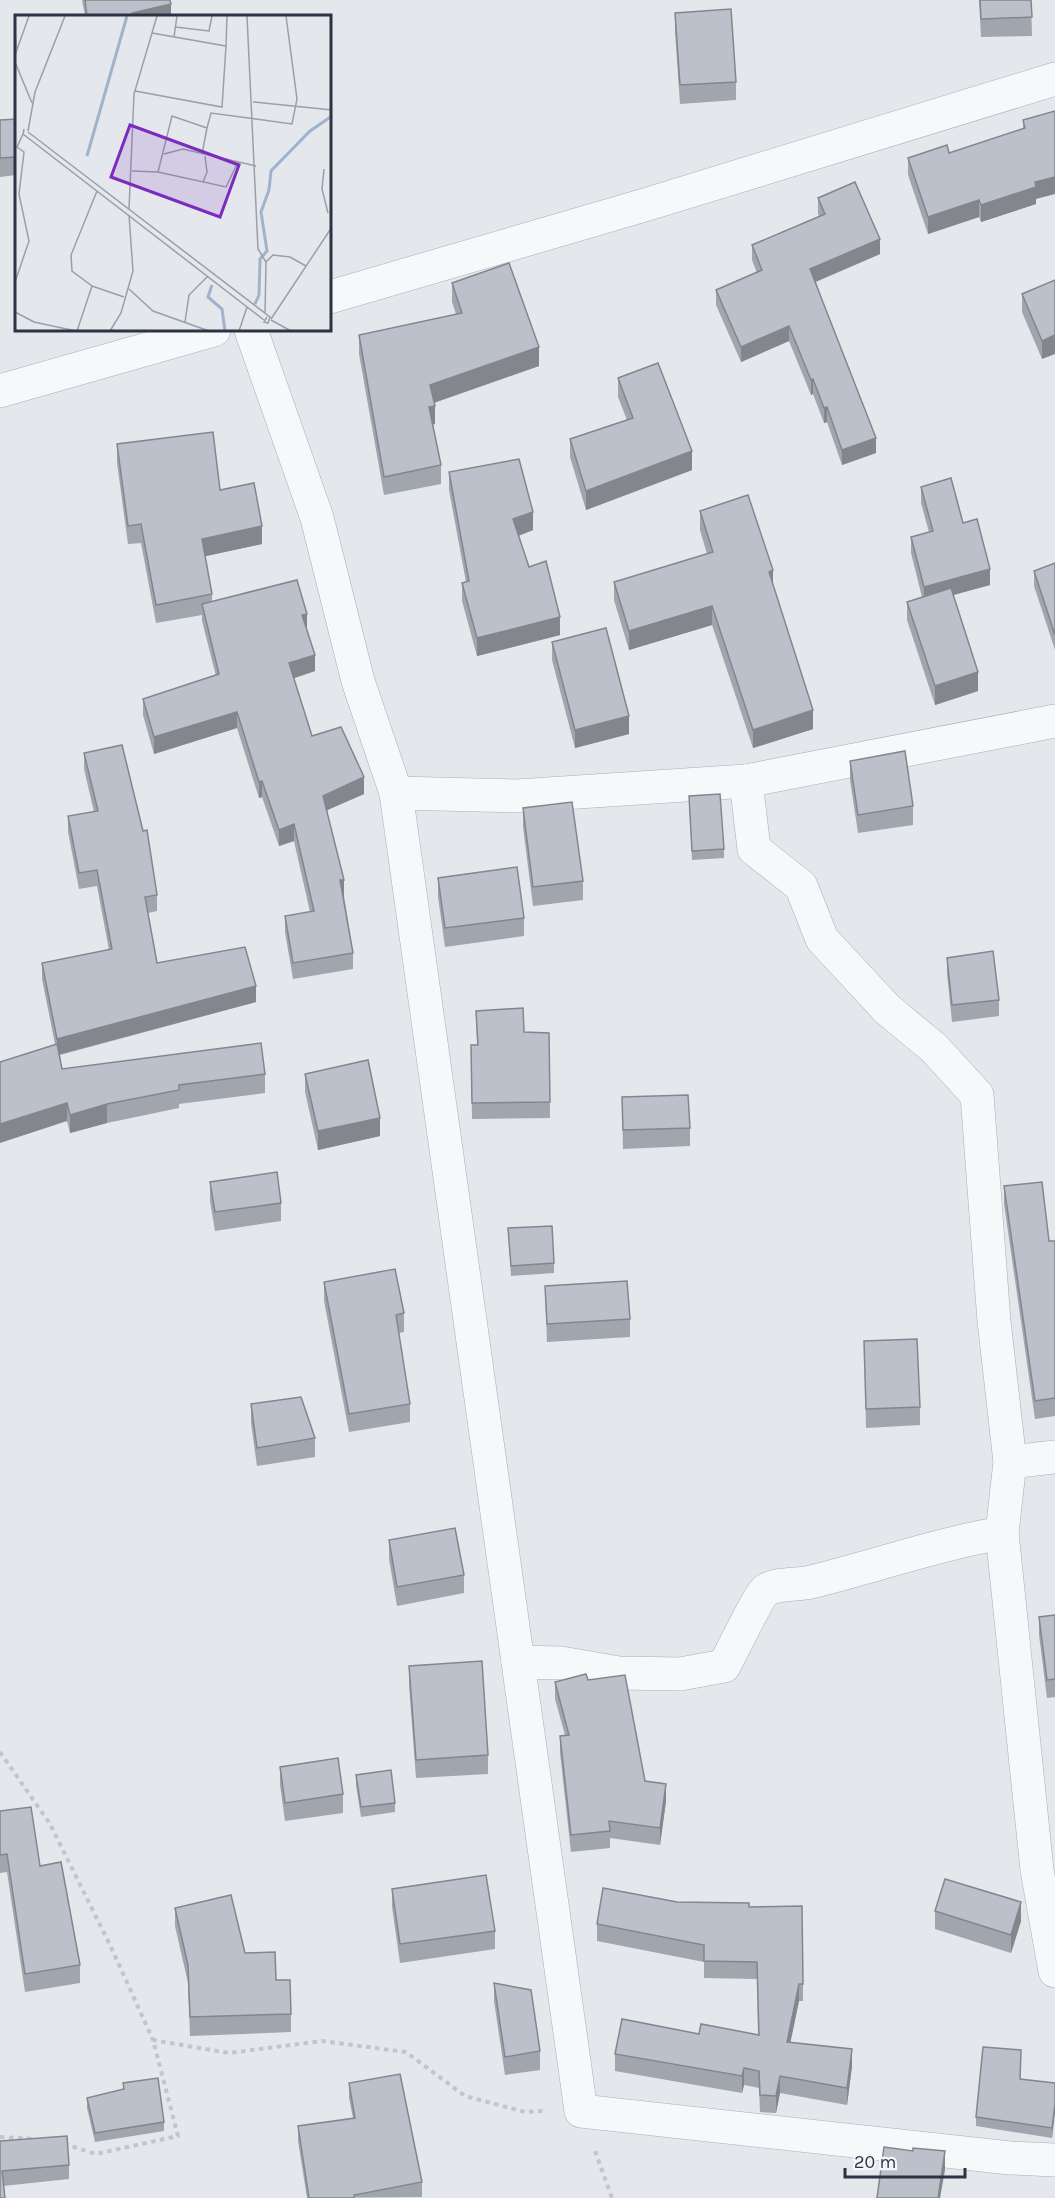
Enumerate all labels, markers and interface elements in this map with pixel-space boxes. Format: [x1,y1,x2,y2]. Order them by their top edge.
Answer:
inset map [15,15,332,332]
scale bar [845,2141,965,2179]
text: 20 m [854,2151,896,2173]

